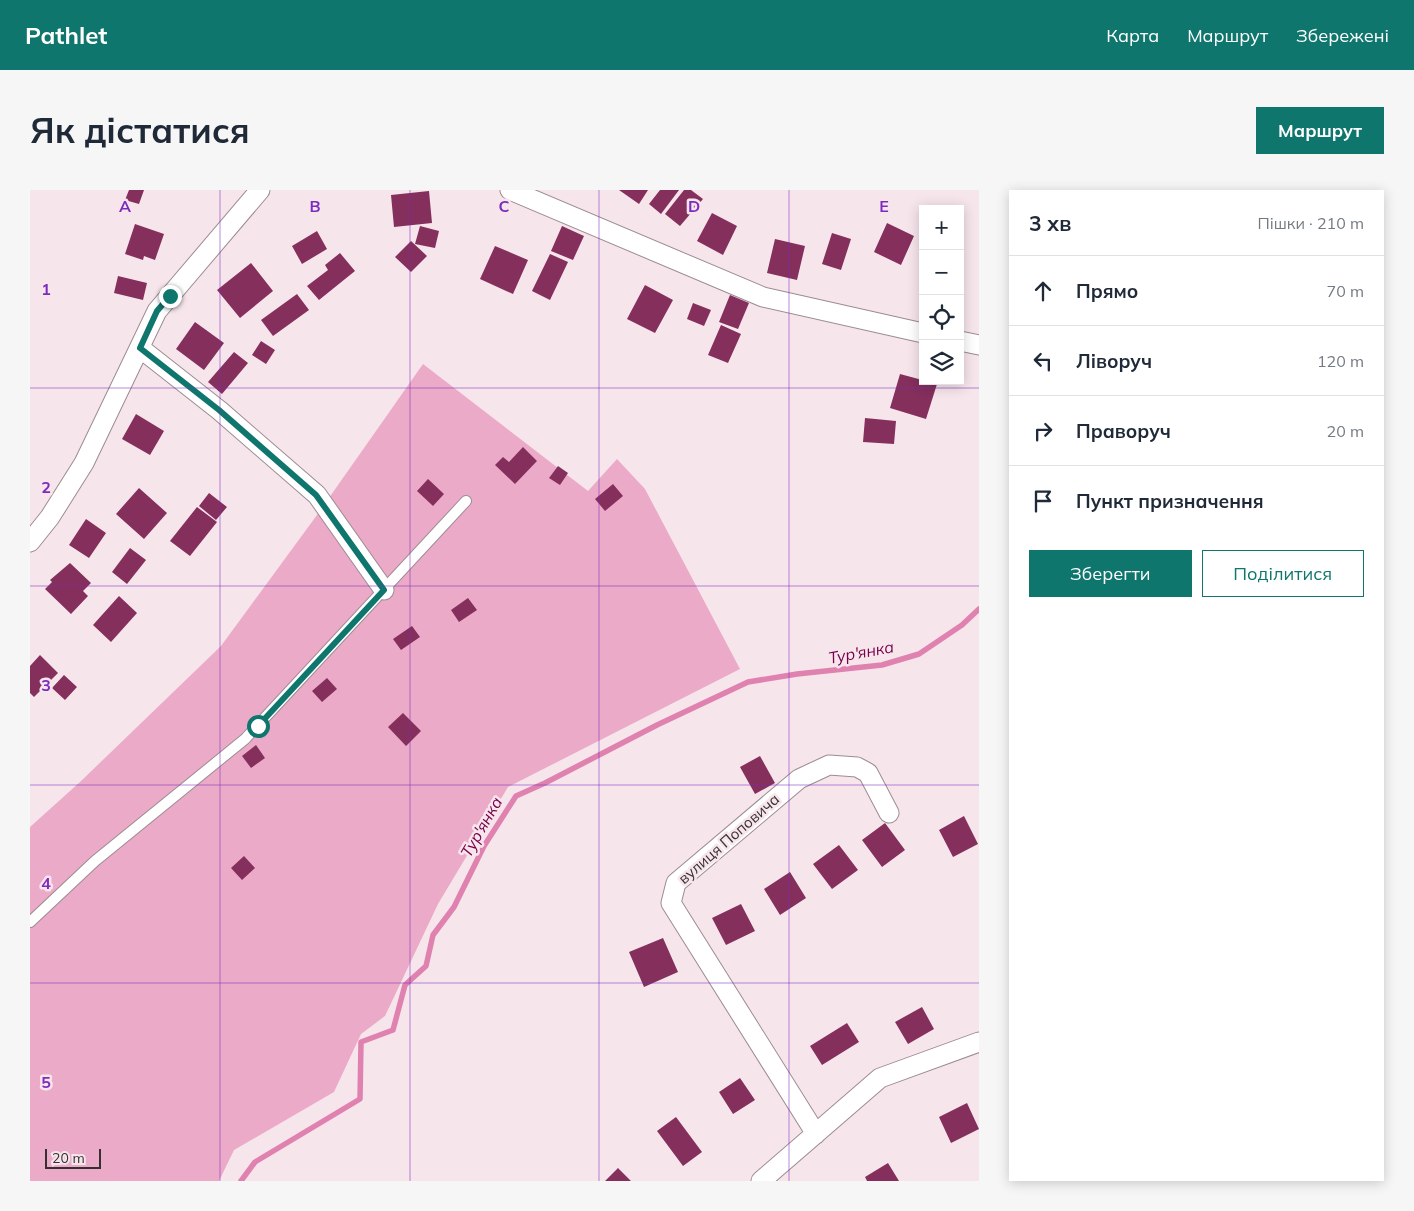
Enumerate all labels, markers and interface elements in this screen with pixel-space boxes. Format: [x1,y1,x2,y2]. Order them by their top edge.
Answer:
text: Pathlet [25,20,107,50]
text: Карта [1106,24,1159,47]
text: Маршрут [1187,24,1268,47]
text: Збережені [1296,24,1389,47]
button: Маршрут [1256,107,1384,154]
text: Як дістатися [30,108,250,152]
text: A [119,196,131,216]
text: B [309,196,321,216]
text: C [499,196,510,216]
text: D [688,196,700,216]
text: E [879,196,889,216]
map controls [919,205,964,385]
button: + [919,205,964,250]
text: 3 хв [1029,210,1071,236]
text: Пішки · 210 m [1258,213,1364,233]
button: − [919,250,964,295]
icon: ahead [1029,277,1057,305]
text: 1 [41,279,51,299]
text: Прямо [1076,279,1138,303]
text: 70 m [1327,281,1364,301]
route end [159,285,182,308]
button: locate [919,295,964,340]
button: layers [919,340,964,385]
icon: left [1029,347,1057,375]
text: Ліворуч [1076,349,1152,373]
text: 120 m [1317,351,1364,371]
icon: right [1029,417,1057,445]
text: Праворуч [1076,419,1171,443]
text: 20 m [1327,421,1364,441]
text: 2 [41,477,51,497]
icon: arrive [1029,487,1057,515]
text: Пункт призначення [1076,489,1264,513]
button: Зберегти [1029,550,1192,597]
button: Поділитися [1202,550,1364,597]
water label: Тур'янка [827,636,896,668]
text: 3 [41,675,51,695]
route start [247,715,270,738]
street label: вулиця Поповича [674,790,783,888]
water label: Тур'янка [456,793,506,861]
text: 4 [41,873,51,893]
text: 5 [41,1072,51,1092]
scale bar [45,1146,101,1169]
text: 20 m [52,1149,85,1167]

